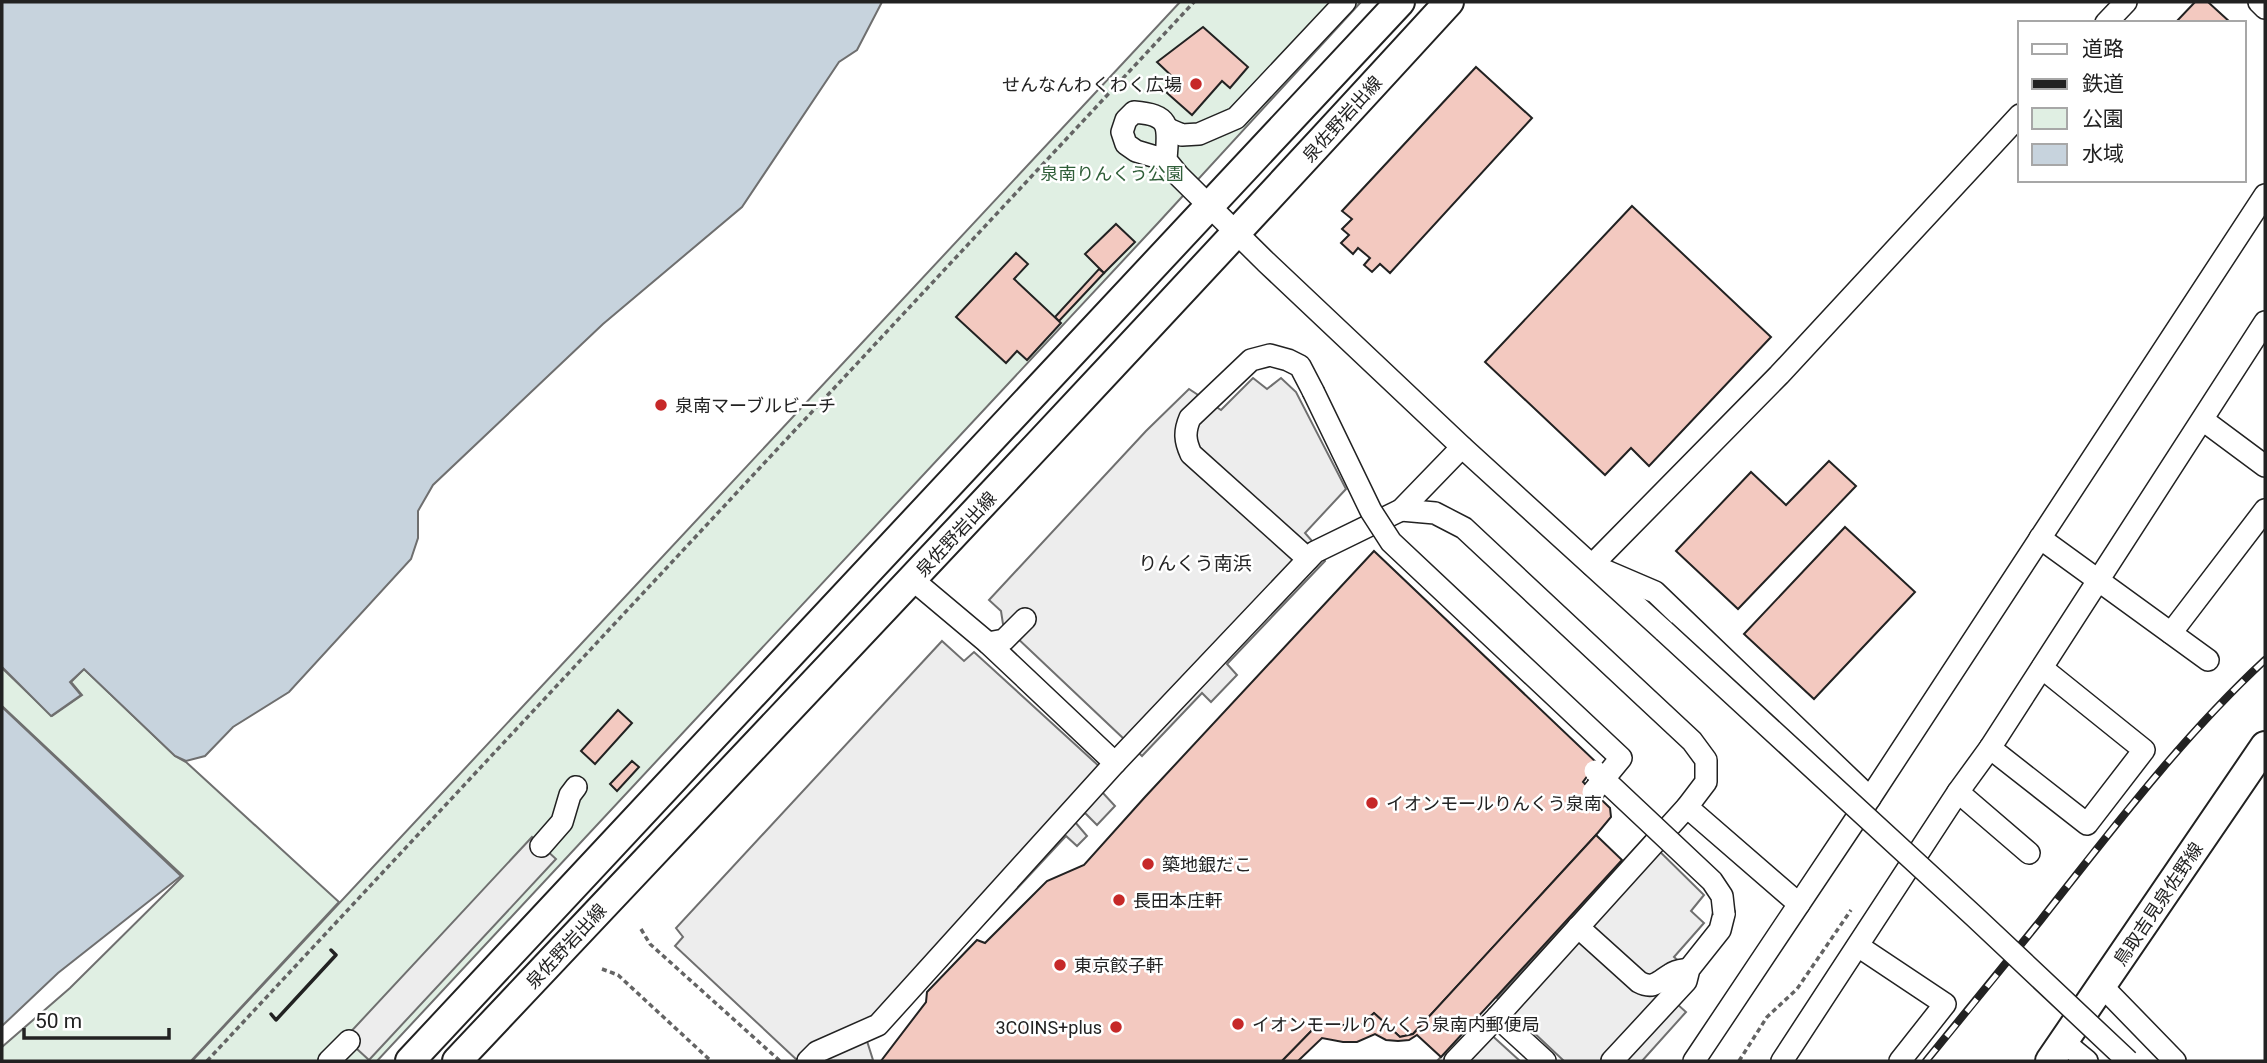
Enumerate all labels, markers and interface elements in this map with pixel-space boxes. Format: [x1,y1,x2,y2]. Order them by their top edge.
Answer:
legend [2018,21,2246,182]
text: 道路 [2082,37,2124,61]
street label: 泉佐野岩出線 [1298,72,1386,166]
text: 鉄道 [2082,72,2124,96]
place label: せんなんわくわく広場 [1002,74,1182,95]
marker: せんなんわくわく広場 [1188,76,1204,92]
text: 公園 [2082,107,2124,131]
text: 水域 [2082,142,2124,166]
park label: 泉南りんくう公園 [1040,163,1184,184]
place label: 泉南マーブルビーチ [675,395,836,416]
marker: 泉南マーブルビーチ [653,397,669,413]
street label: 泉佐野岩出線 [911,487,1001,581]
district label: りんくう南浜 [1138,552,1252,575]
place label: イオンモールりんくう泉南 [1386,793,1602,814]
marker: イオンモールりんくう泉南 [1364,795,1380,811]
street label: 鳥取吉見泉佐野線 [2109,838,2207,970]
place label: 築地銀だこ [1162,854,1252,875]
marker: 築地銀だこ [1140,856,1156,872]
place label: 長田本庄軒 [1133,890,1223,911]
marker: 長田本庄軒 [1111,892,1127,908]
street label: 泉佐野岩出線 [521,899,611,993]
place label: 東京餃子軒 [1074,955,1164,976]
marker: 東京餃子軒 [1052,957,1068,973]
scale bar [24,996,170,1040]
text: 50 m [35,1009,82,1033]
place label: イオンモールりんくう泉南内郵便局 [1252,1014,1540,1035]
marker: イオンモールりんくう泉南内郵便局 [1230,1016,1246,1032]
place label: 3COINS+plus [995,1017,1102,1038]
marker: 3COINS+plus [1108,1019,1124,1035]

